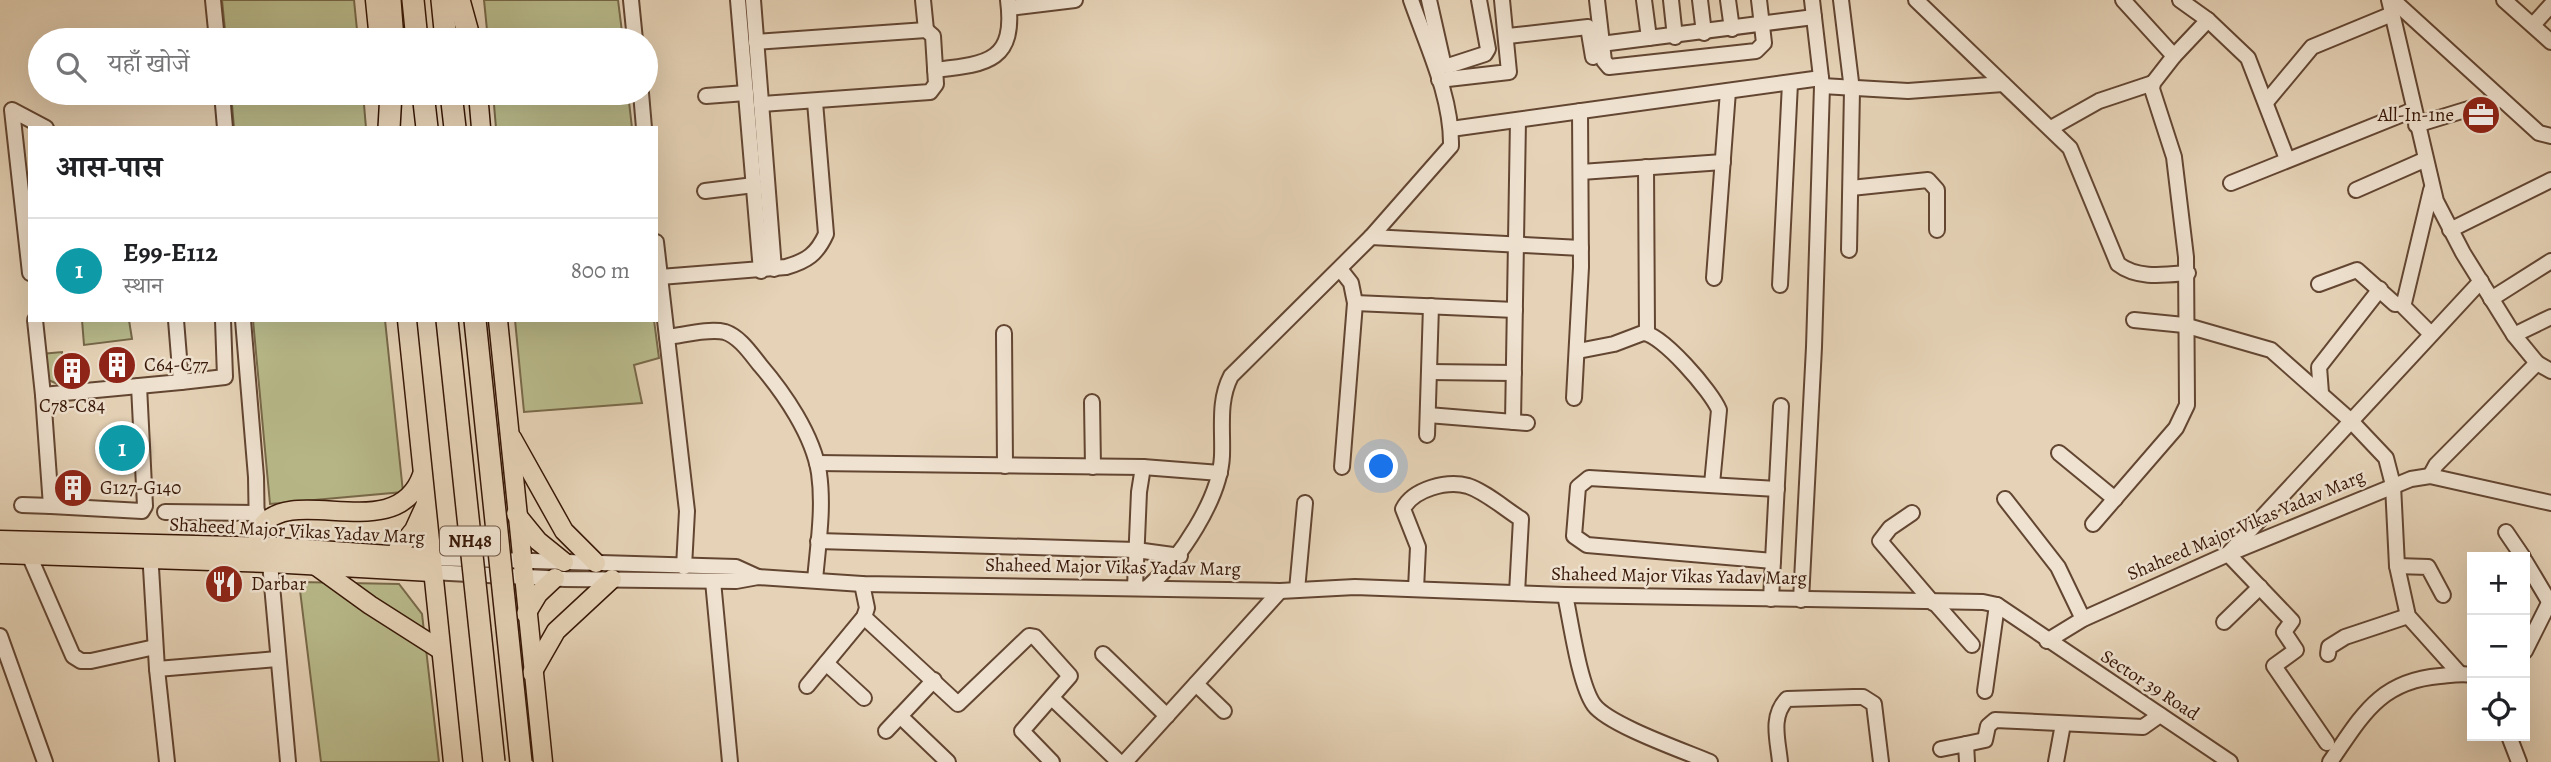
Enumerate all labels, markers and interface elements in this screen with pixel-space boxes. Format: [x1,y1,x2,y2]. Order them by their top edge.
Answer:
search box [28,28,658,105]
text: यहाँ खोजें [108,46,189,81]
icon: search [52,48,90,86]
office icon: All-In-1ne [2460,94,2502,136]
place label: All-In-1ne [2377,102,2454,128]
text: आस-पास [56,147,162,187]
text: E99-E112 [123,235,218,270]
text: 1 [75,255,83,286]
text: 800 m [571,255,630,286]
text: स्थान [123,270,163,301]
building icon: C64-C77 [96,344,138,386]
building icon: C78-C84 [51,350,93,392]
place label: C64-C77 [144,352,208,378]
place label: C78-C84 [39,393,105,419]
pin: 1 [99,422,145,474]
your location [1364,449,1398,483]
street label: Shaheed Major Vikas Yadav Marg [2123,463,2369,587]
building icon: G127-G140 [52,467,94,509]
place label: G127-G140 [100,475,181,501]
street label: Shaheed Major Vikas Yadav Marg [169,511,426,551]
road number: NH48 [440,526,500,556]
street label: Shaheed Major Vikas Yadav Marg [985,552,1242,582]
map controls [2467,552,2530,741]
button: + [2467,552,2530,615]
street label: Shaheed Major Vikas Yadav Marg [1551,561,1808,591]
restaurant icon: Darbar [203,563,245,605]
place label: Darbar [251,571,306,597]
button: − [2467,615,2530,678]
street label: Sector 39 Road [2096,643,2205,727]
button: locate [2467,678,2530,741]

